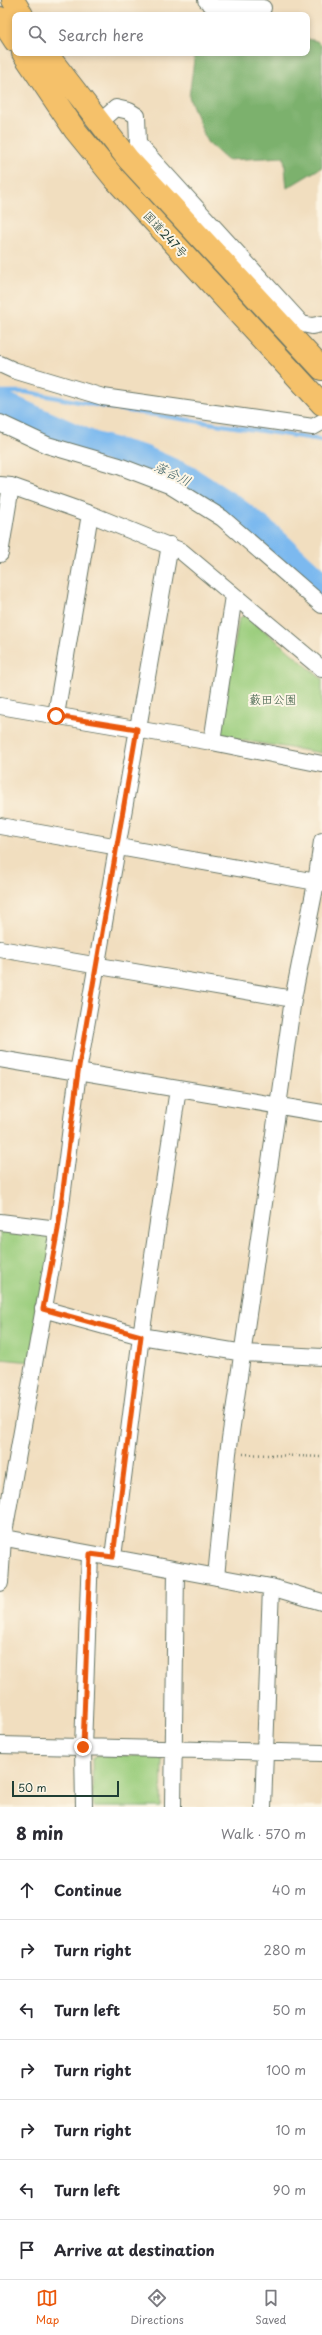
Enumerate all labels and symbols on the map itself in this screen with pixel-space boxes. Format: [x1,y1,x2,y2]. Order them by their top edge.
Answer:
street label: 国道247号 [140,207,192,261]
water label: 落合川 [151,456,195,490]
park label: 藪田公園 [249,690,297,708]
route start [47,707,65,725]
route end [74,1738,92,1756]
scale bar [12,1779,119,1798]

